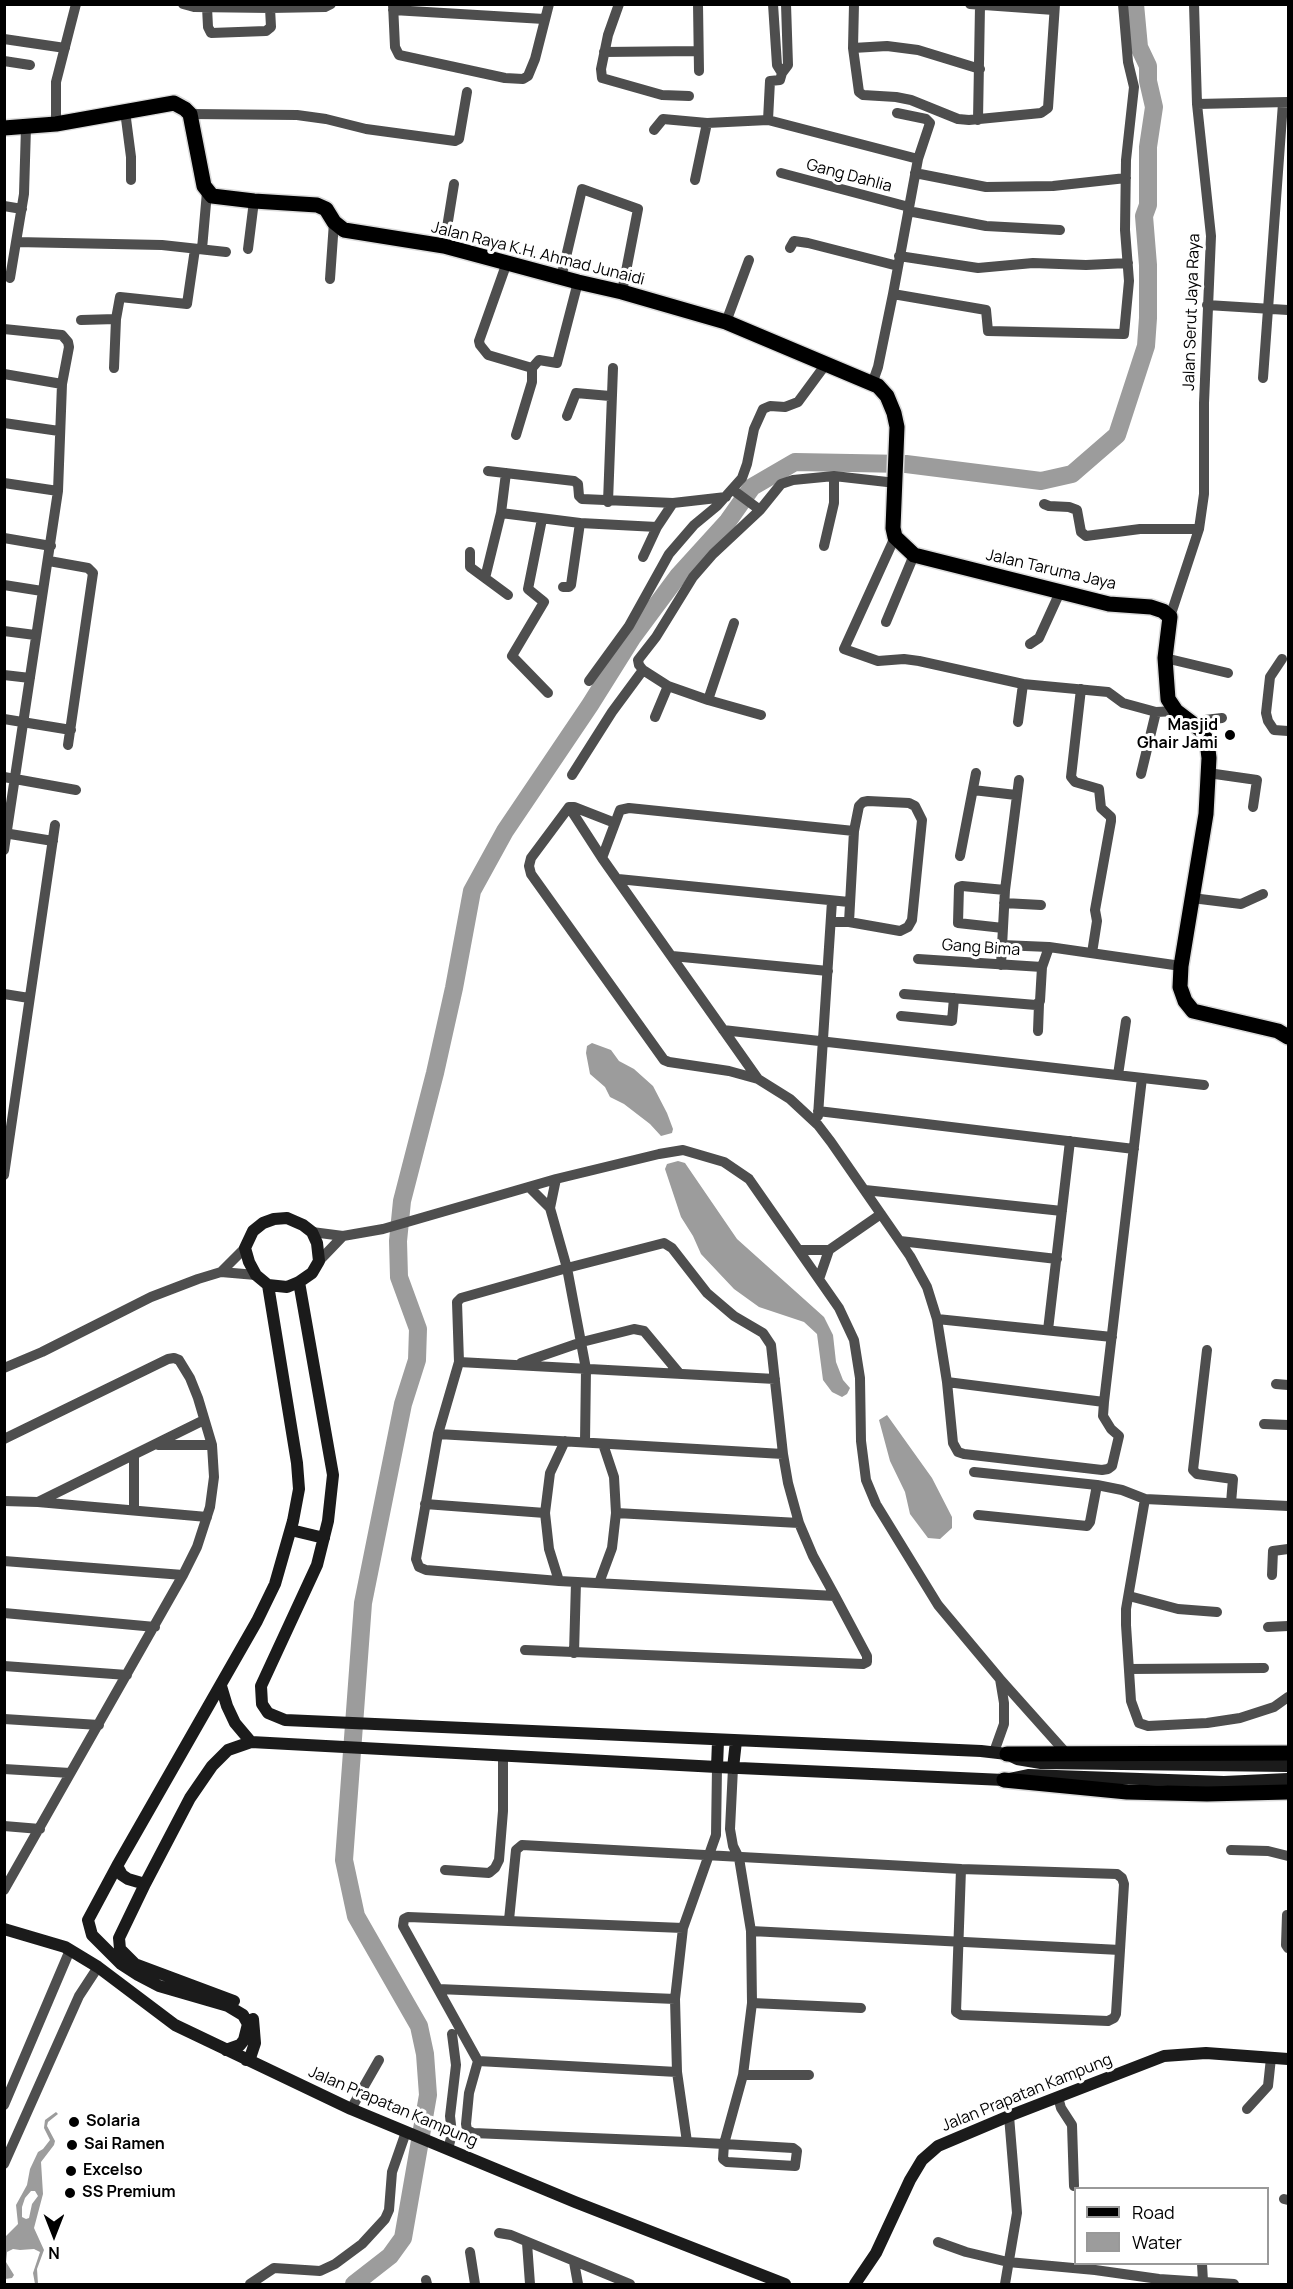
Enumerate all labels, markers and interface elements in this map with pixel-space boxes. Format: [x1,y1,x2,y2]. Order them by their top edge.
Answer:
street label: Gang Dahlia [804,155,894,197]
street label: Jalan Raya K.H. Ahmad Junaidi [429,218,647,290]
street label: Jalan Serut Jaya Raya [1180,233,1204,391]
street label: Jalan Taruma Jaya [984,546,1118,594]
place label: Masjid Ghair Jami [1137,716,1218,754]
marker: Masjid Ghair Jami [1223,728,1237,742]
street label: Gang Bima [941,936,1021,960]
street label: Jalan Prapatan Kampung [939,2050,1115,2136]
street label: Jalan Prapatan Kampung [306,2063,480,2151]
place label: Solaria [86,2112,140,2132]
marker: Solaria [67,2115,81,2129]
place label: Sai Ramen [84,2135,165,2155]
marker: Sai Ramen [65,2138,79,2152]
place label: Excelso [83,2161,143,2181]
marker: Excelso [64,2164,78,2178]
place label: SS Premium [82,2183,176,2203]
marker: SS Premium [63,2186,77,2200]
legend [1074,2187,1269,2265]
text: Road [1132,2200,1175,2224]
north arrow [24,2205,84,2265]
text: Water [1132,2230,1182,2254]
text: N [48,2242,60,2264]

